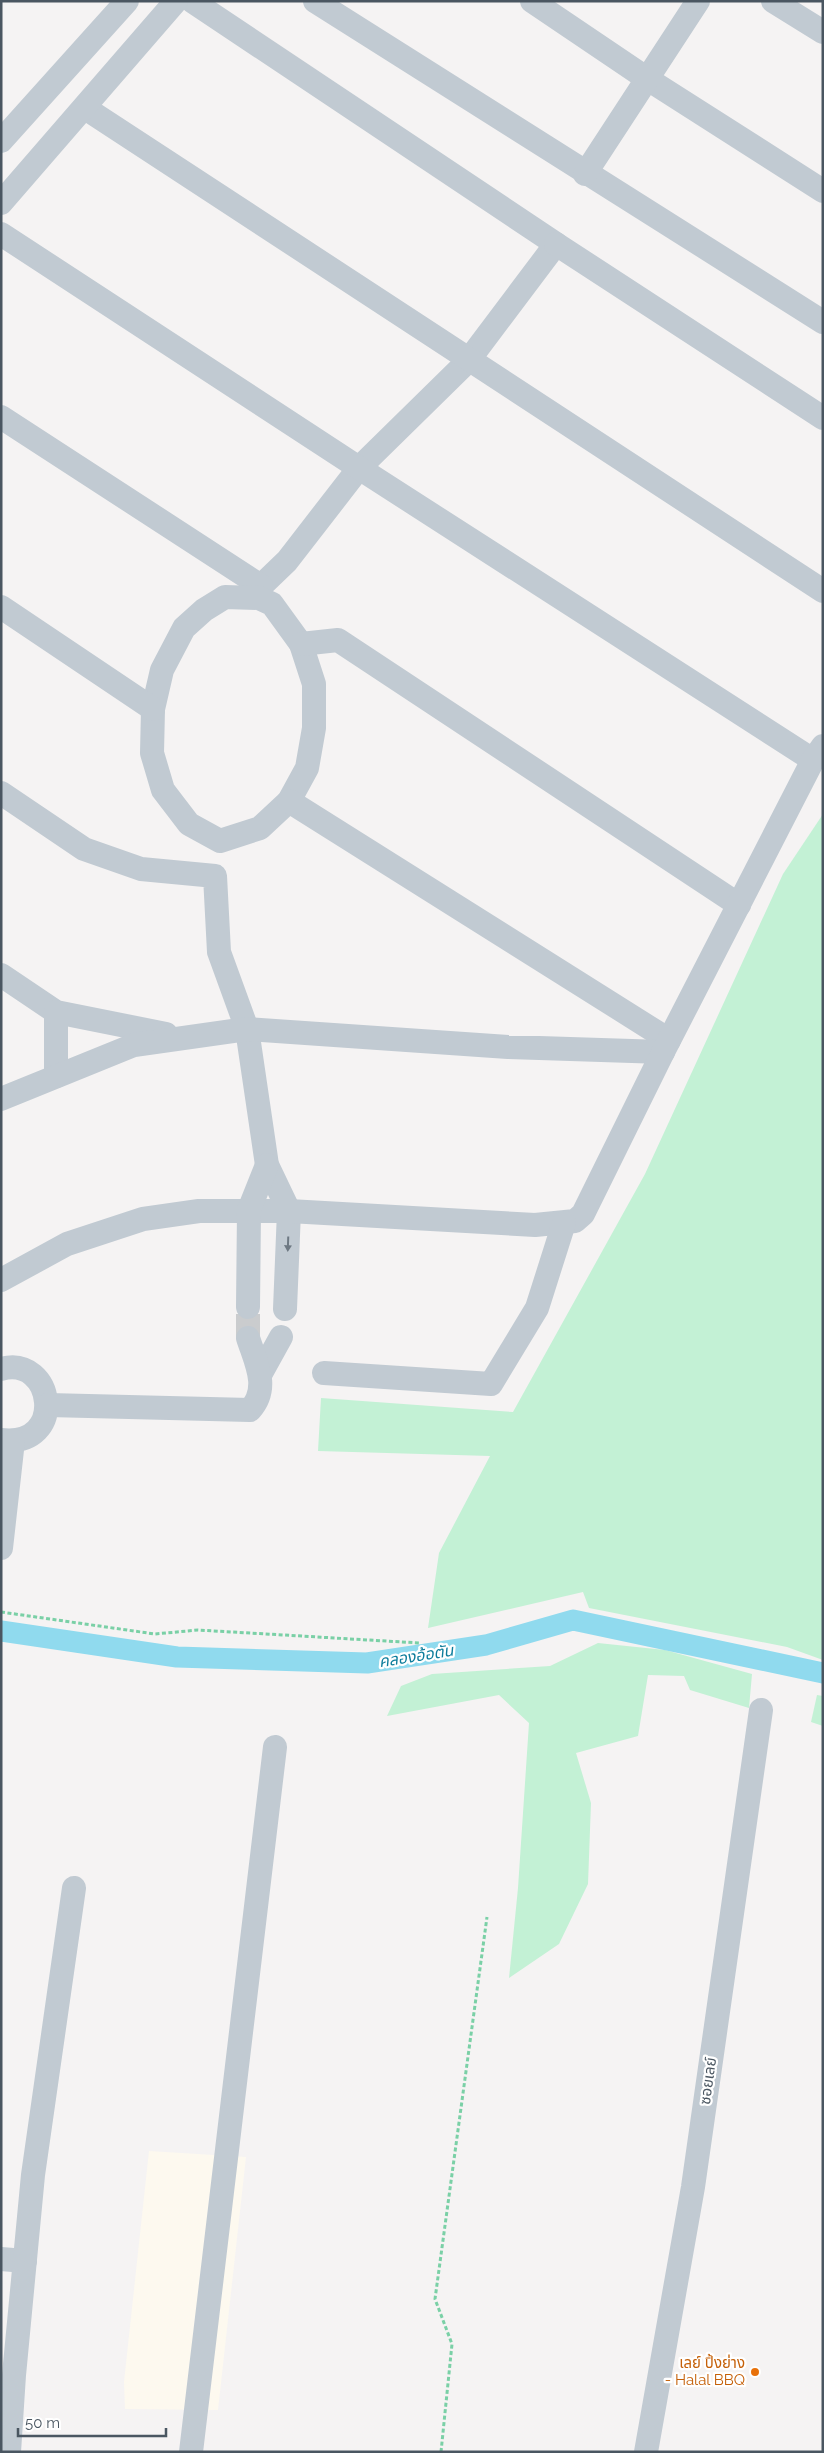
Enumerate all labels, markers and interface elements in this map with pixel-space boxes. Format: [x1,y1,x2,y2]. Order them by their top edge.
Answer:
one-way arrow [283,1236,291,1252]
water label: คลองอ้อตัน [377,1641,456,1671]
street label: ซอยเลย์ [696,2056,720,2106]
place label: เลย์ ปิ้งย่าง - Halal BBQ [665,2353,745,2389]
marker: เลย์ ปิ้งย่าง - Halal BBQ [749,2366,761,2378]
scale bar [18,2406,165,2438]
text: 50 m [25,2414,60,2432]

